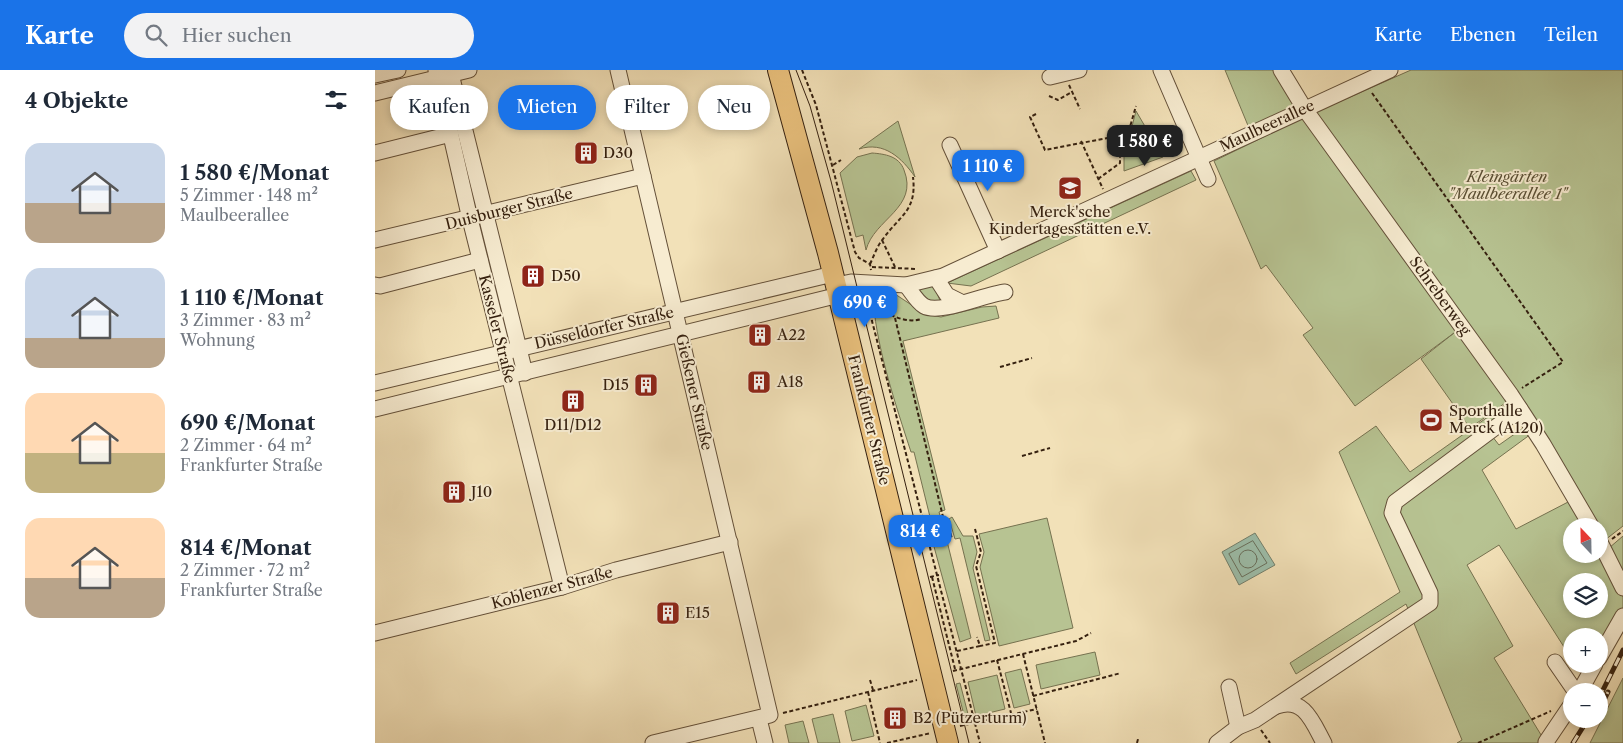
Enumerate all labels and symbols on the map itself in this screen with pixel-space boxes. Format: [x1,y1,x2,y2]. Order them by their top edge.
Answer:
street label: Maulbeerallee [1216,95,1317,156]
pin: 1 580 € [1099,124,1191,167]
building icon: D30 [573,140,599,166]
place label: D30 [603,143,633,162]
pin: 1 110 € [942,150,1034,192]
park label: Kleingärten "Maulbeerallee 1" [1448,167,1569,203]
school or university icon: Merck'sche Kindertagesstätten e.V. [1057,175,1083,201]
street label: Duisburger Straße [443,184,575,234]
place label: Merck'sche Kindertagesstätten e.V. [989,202,1151,238]
street label: Schreberweg [1405,253,1475,339]
building icon: D50 [520,263,546,289]
place label: D50 [551,266,581,285]
street label: Kasseler Straße [475,273,520,385]
pin: 690 € [830,286,900,328]
street label: Düsseldorfer Straße [532,302,676,353]
building icon: A22 [747,322,773,348]
place label: A22 [776,325,806,344]
street label: Gießener Straße [672,332,717,452]
street label: Frankfurter Straße [844,353,895,487]
building icon: A18 [746,369,772,395]
building icon: D15 [633,372,659,398]
place label: A18 [776,372,804,391]
place label: D15 [602,375,629,394]
building icon: D11/D12 [560,388,586,414]
place label: Sporthalle Merck (A120) [1449,401,1543,437]
sports icon: Sporthalle Merck (A120) [1418,407,1444,433]
place label: D11/D12 [544,415,602,434]
building icon: J10 [441,479,467,505]
place label: J10 [469,482,492,501]
pin: 814 € [885,514,955,557]
north arrow [1563,518,1607,562]
street label: Koblenzer Straße [489,562,615,613]
building icon: E15 [655,600,681,626]
place label: E15 [685,603,710,622]
building icon: B2 (Pützerturm) [882,705,908,731]
place label: B2 (Pützerturm) [913,708,1026,727]

